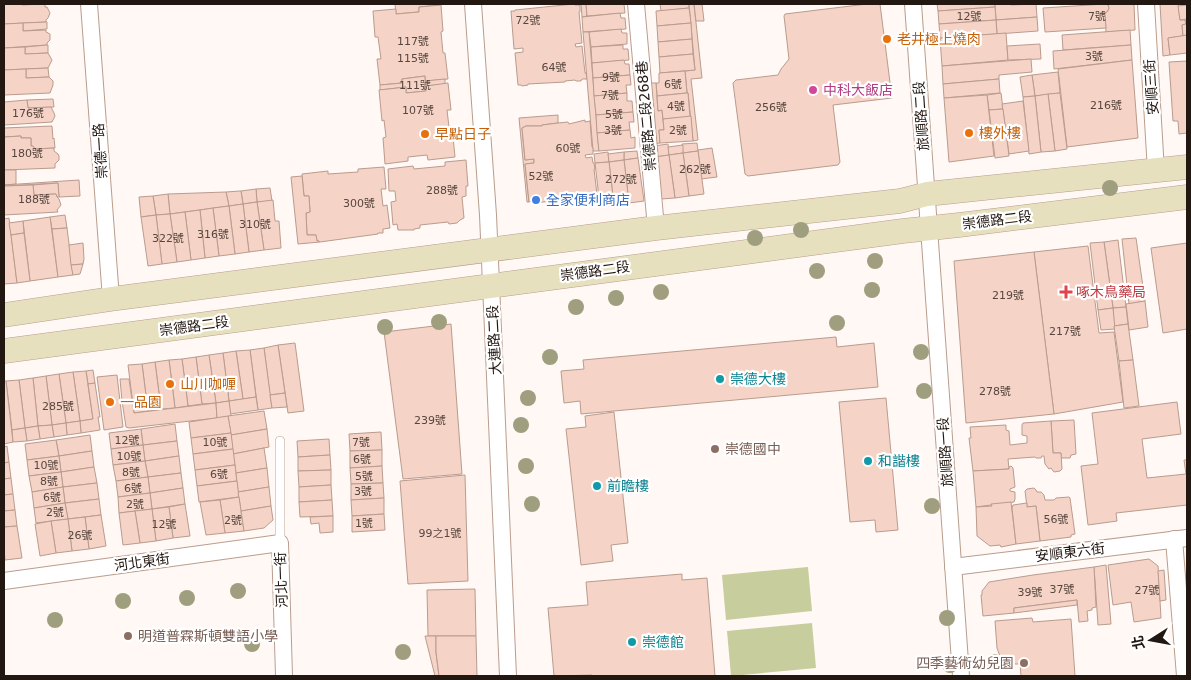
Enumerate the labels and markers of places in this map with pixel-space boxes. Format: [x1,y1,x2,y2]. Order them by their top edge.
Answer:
place label: 老井極上燒肉 [897,31,981,47]
marker: 老井極上燒肉 [881,33,893,45]
place label: 中科大飯店 [823,82,893,98]
marker: 中科大飯店 [807,84,819,96]
place label: 樓外樓 [979,125,1021,141]
place label: 早點日子 [435,126,491,142]
marker: 樓外樓 [963,127,975,139]
marker: 早點日子 [419,128,431,140]
place label: 全家便利商店 [546,192,630,208]
marker: 全家便利商店 [530,194,542,206]
place label: 啄木鳥藥局 [1076,284,1146,300]
marker: 啄木鳥藥局 [1060,286,1072,298]
place label: 崇德大樓 [730,371,786,387]
marker: 崇德大樓 [714,373,726,385]
place label: 山川咖喱 [180,376,236,392]
marker: 山川咖喱 [164,378,176,390]
place label: 一品園 [120,394,162,410]
marker: 一品園 [104,396,116,408]
place label: 崇德國中 [725,441,781,457]
marker: 崇德國中 [709,443,721,455]
place label: 和諧樓 [878,453,920,469]
marker: 和諧樓 [862,455,874,467]
place label: 前瞻樓 [607,478,649,494]
marker: 前瞻樓 [591,480,603,492]
place label: 明道普霖斯頓雙語小學 [138,628,278,644]
marker: 明道普霖斯頓雙語小學 [122,630,134,642]
place label: 崇德館 [642,634,684,650]
marker: 崇德館 [626,636,638,648]
place label: 四季藝術幼兒園 [916,655,1014,671]
marker: 四季藝術幼兒園 [1018,657,1030,669]

